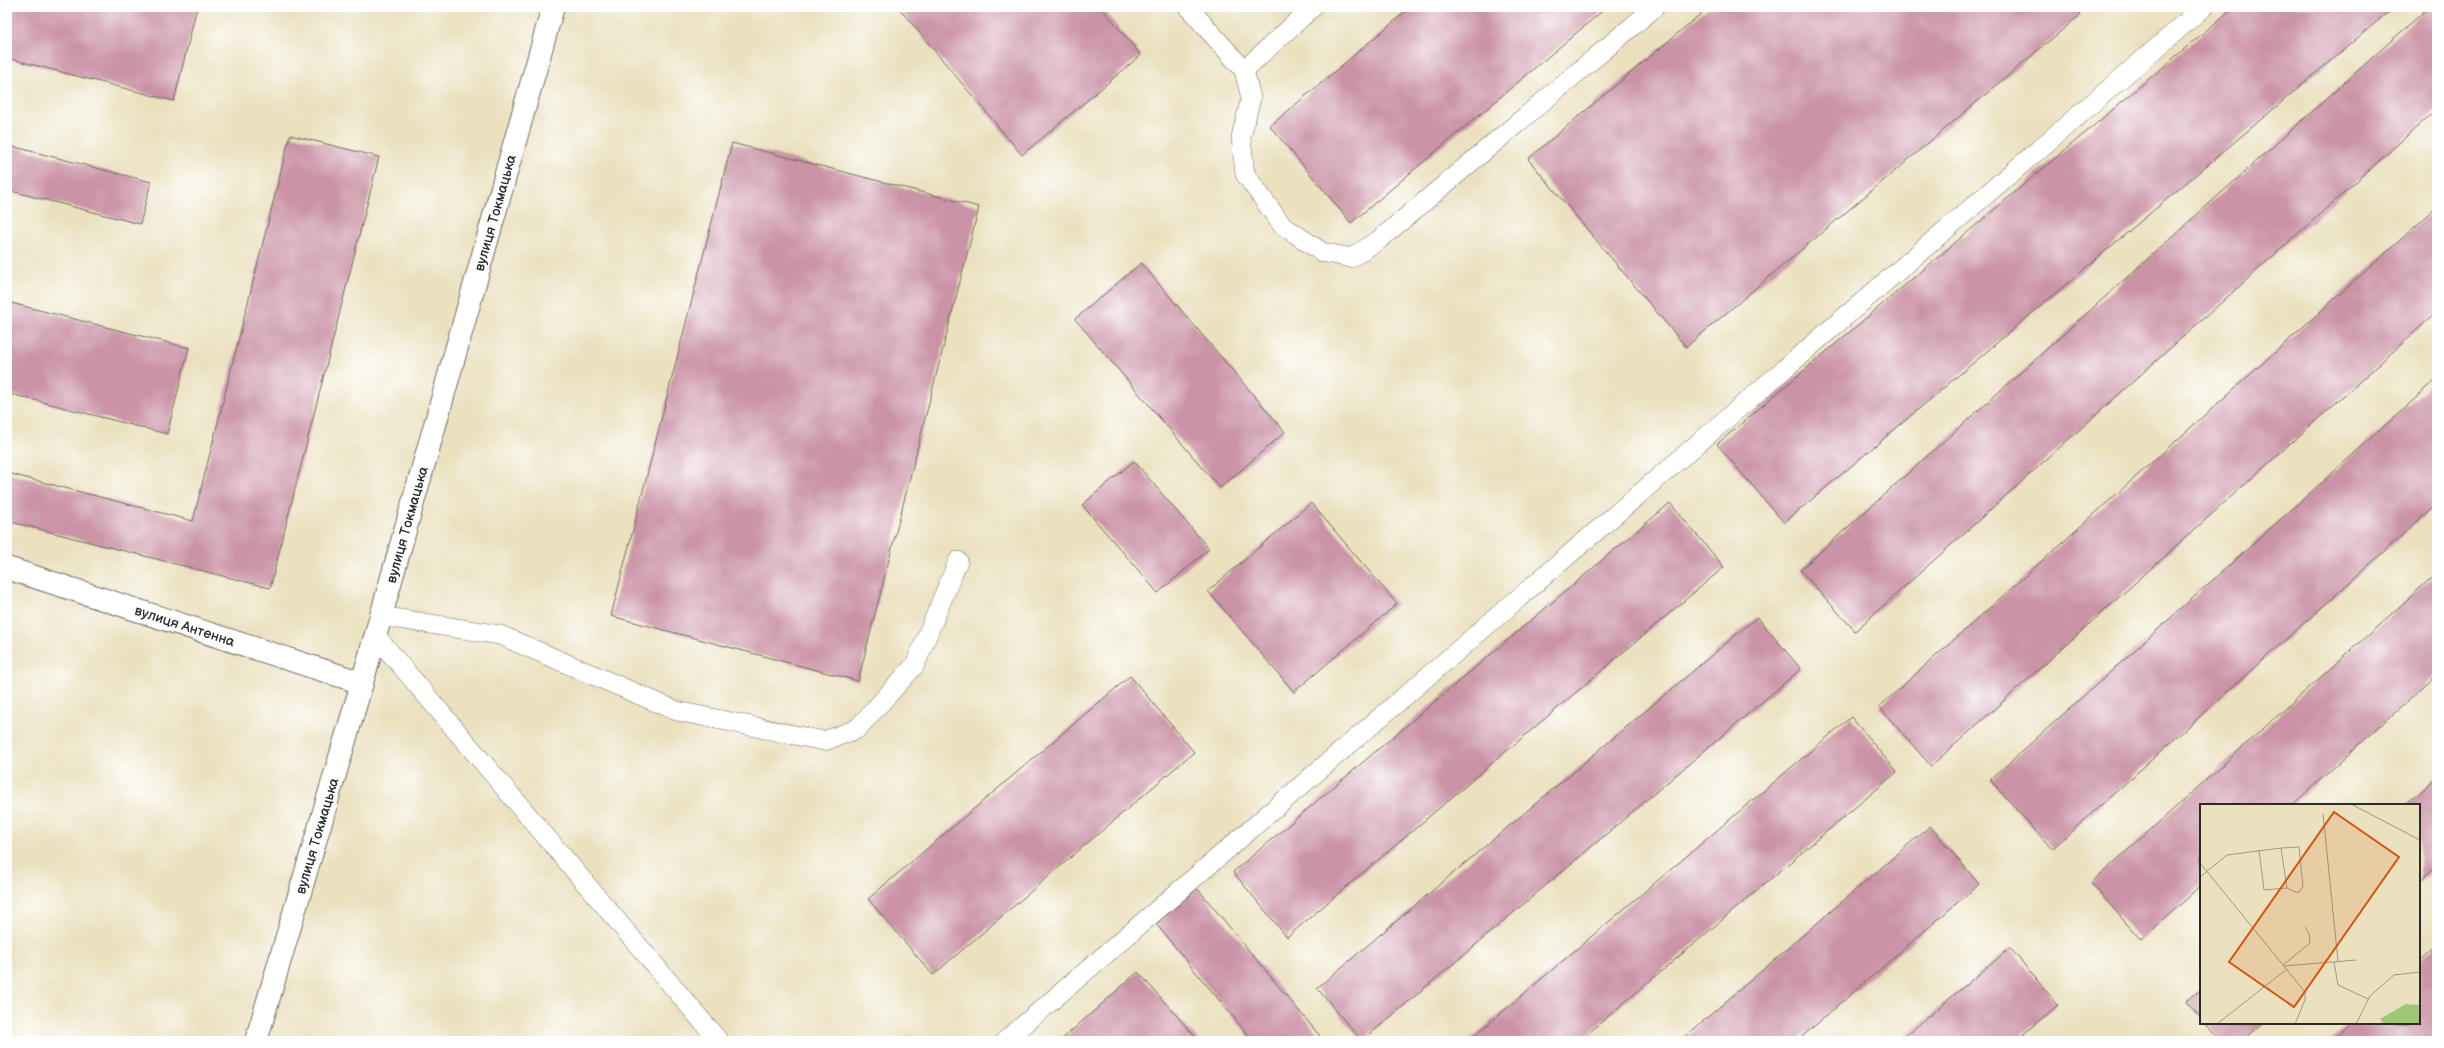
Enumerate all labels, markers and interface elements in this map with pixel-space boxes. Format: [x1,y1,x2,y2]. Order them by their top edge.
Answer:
street label: вулиця Токмацька [470,152,520,273]
street label: вулиця Токмацька [382,464,432,585]
street label: вулиця Антенна [133,601,238,650]
street label: вулиця Токмацька [292,775,342,896]
inset map [2200,804,2420,1024]

